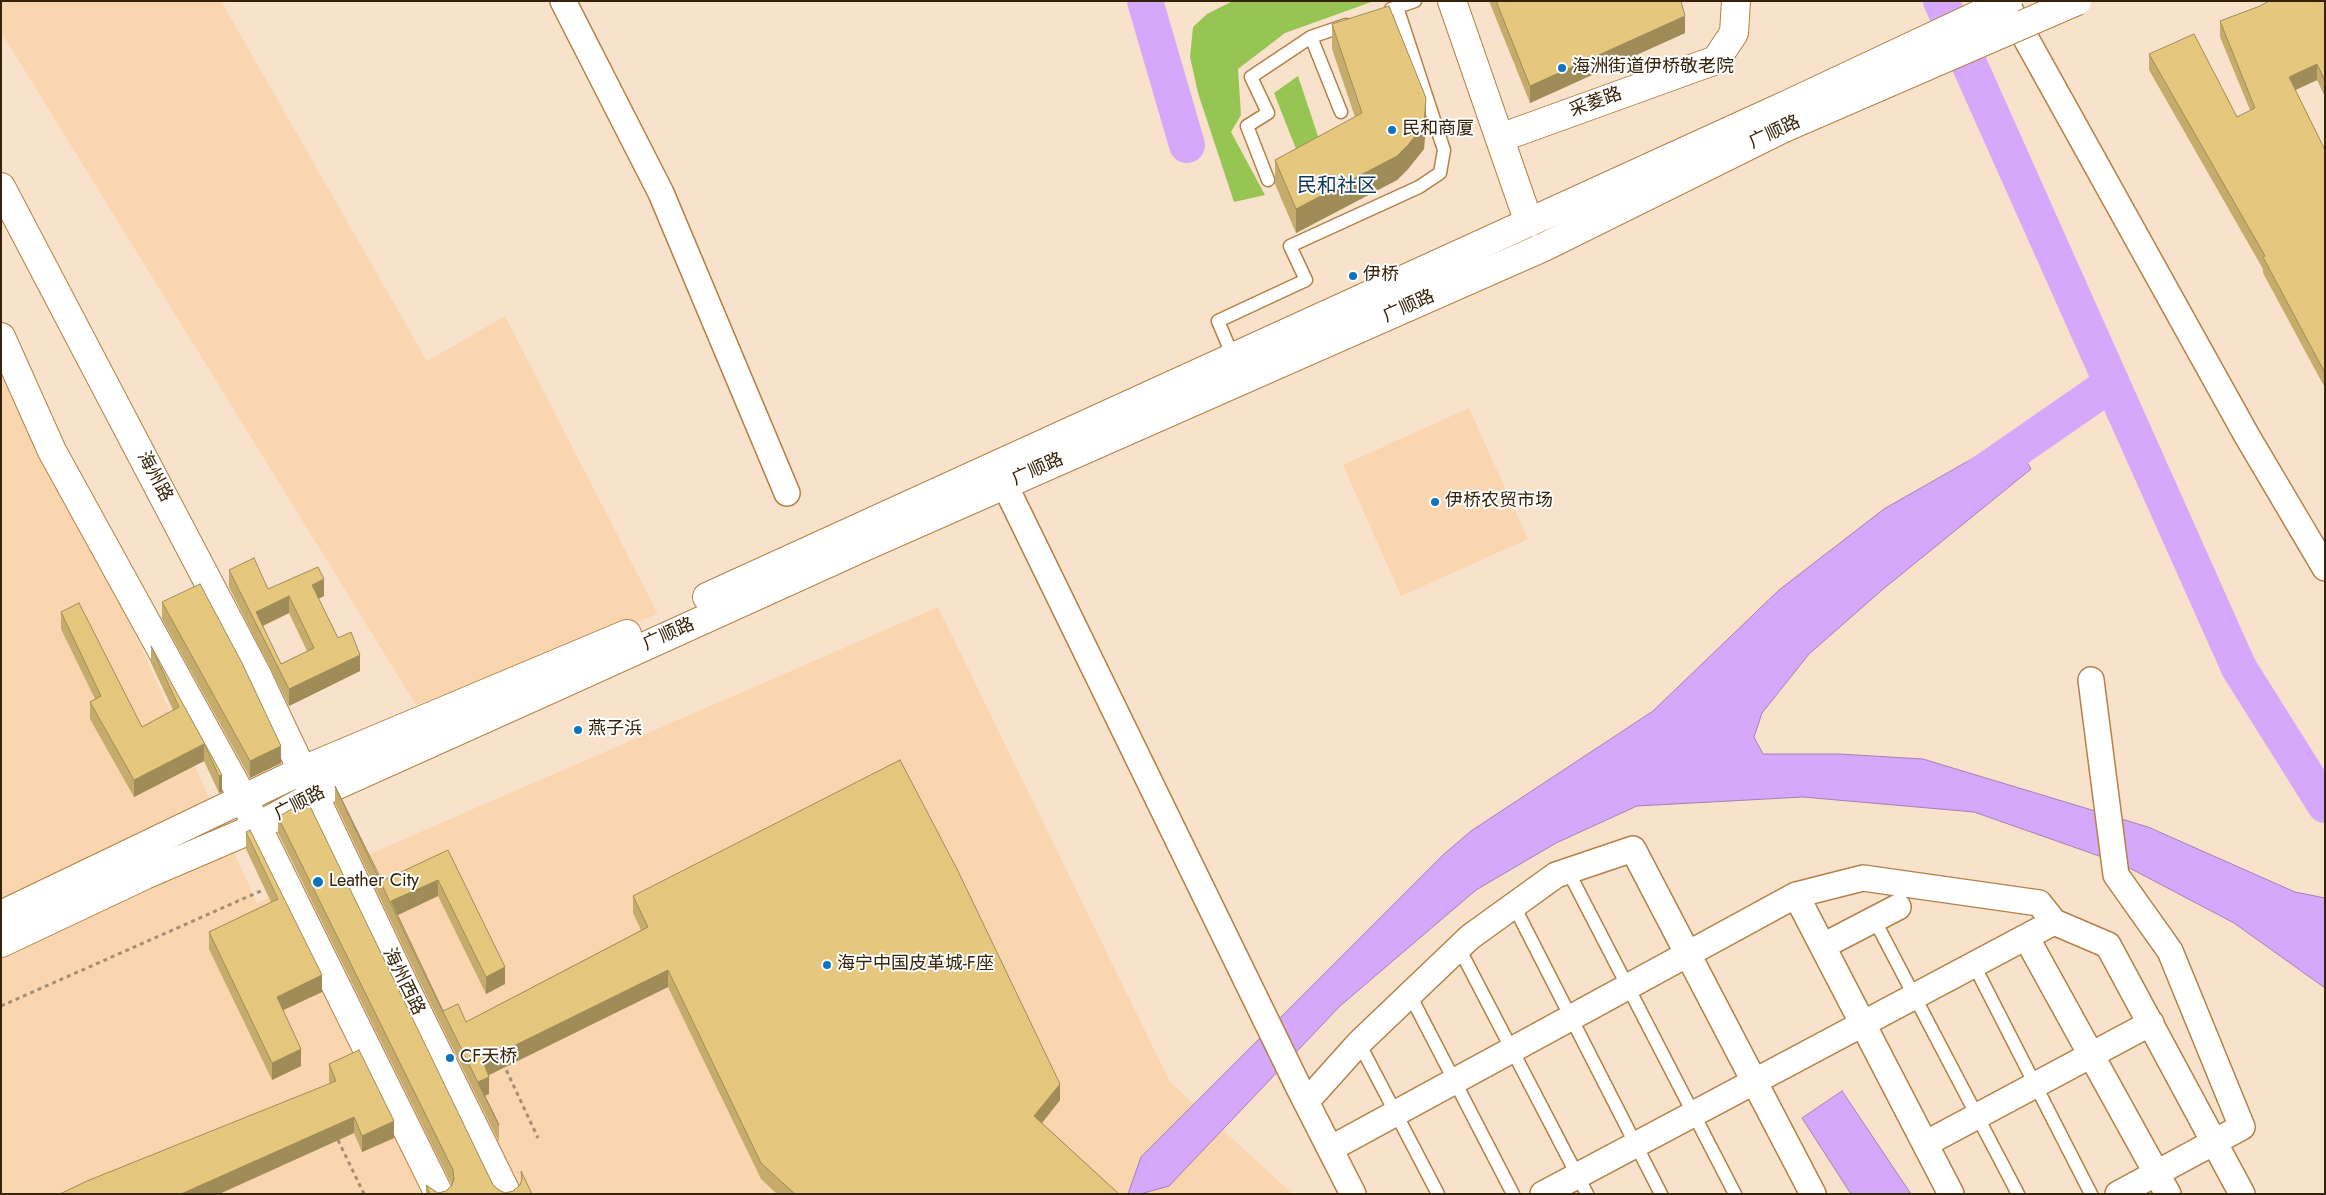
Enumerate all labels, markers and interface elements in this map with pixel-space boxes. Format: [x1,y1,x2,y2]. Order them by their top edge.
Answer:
place label: 海洲街道伊桥敬老院 [1572,57,1734,79]
marker: 海洲街道伊桥敬老院 [1556,62,1568,74]
street label: 采菱路 [1567,84,1625,122]
street label: 广顺路 [1746,112,1804,154]
place label: 民和商厦 [1402,119,1474,141]
marker: 民和商厦 [1386,124,1398,136]
district label: 民和社区 [1297,175,1377,199]
place label: 伊桥 [1363,265,1399,287]
marker: 伊桥 [1347,270,1359,282]
street label: 广顺路 [1380,286,1438,328]
street label: 海州路 [132,448,176,506]
street label: 广顺路 [1009,449,1067,491]
place label: 伊桥农贸市场 [1445,491,1553,513]
marker: 伊桥农贸市场 [1429,496,1441,508]
street label: 广顺路 [640,614,698,656]
place label: 燕子浜 [588,719,642,741]
marker: 燕子浜 [572,724,584,736]
street label: 广顺路 [271,782,329,826]
place label: Leather City [329,871,419,893]
marker: Leather City [311,875,325,889]
street label: 海州西路 [378,945,428,1019]
place label: 海宁中国皮革城-F座 [837,954,994,976]
marker: 海宁中国皮革城-F座 [821,959,833,971]
place label: CF天桥 [460,1047,517,1069]
marker: CF天桥 [444,1052,456,1064]

